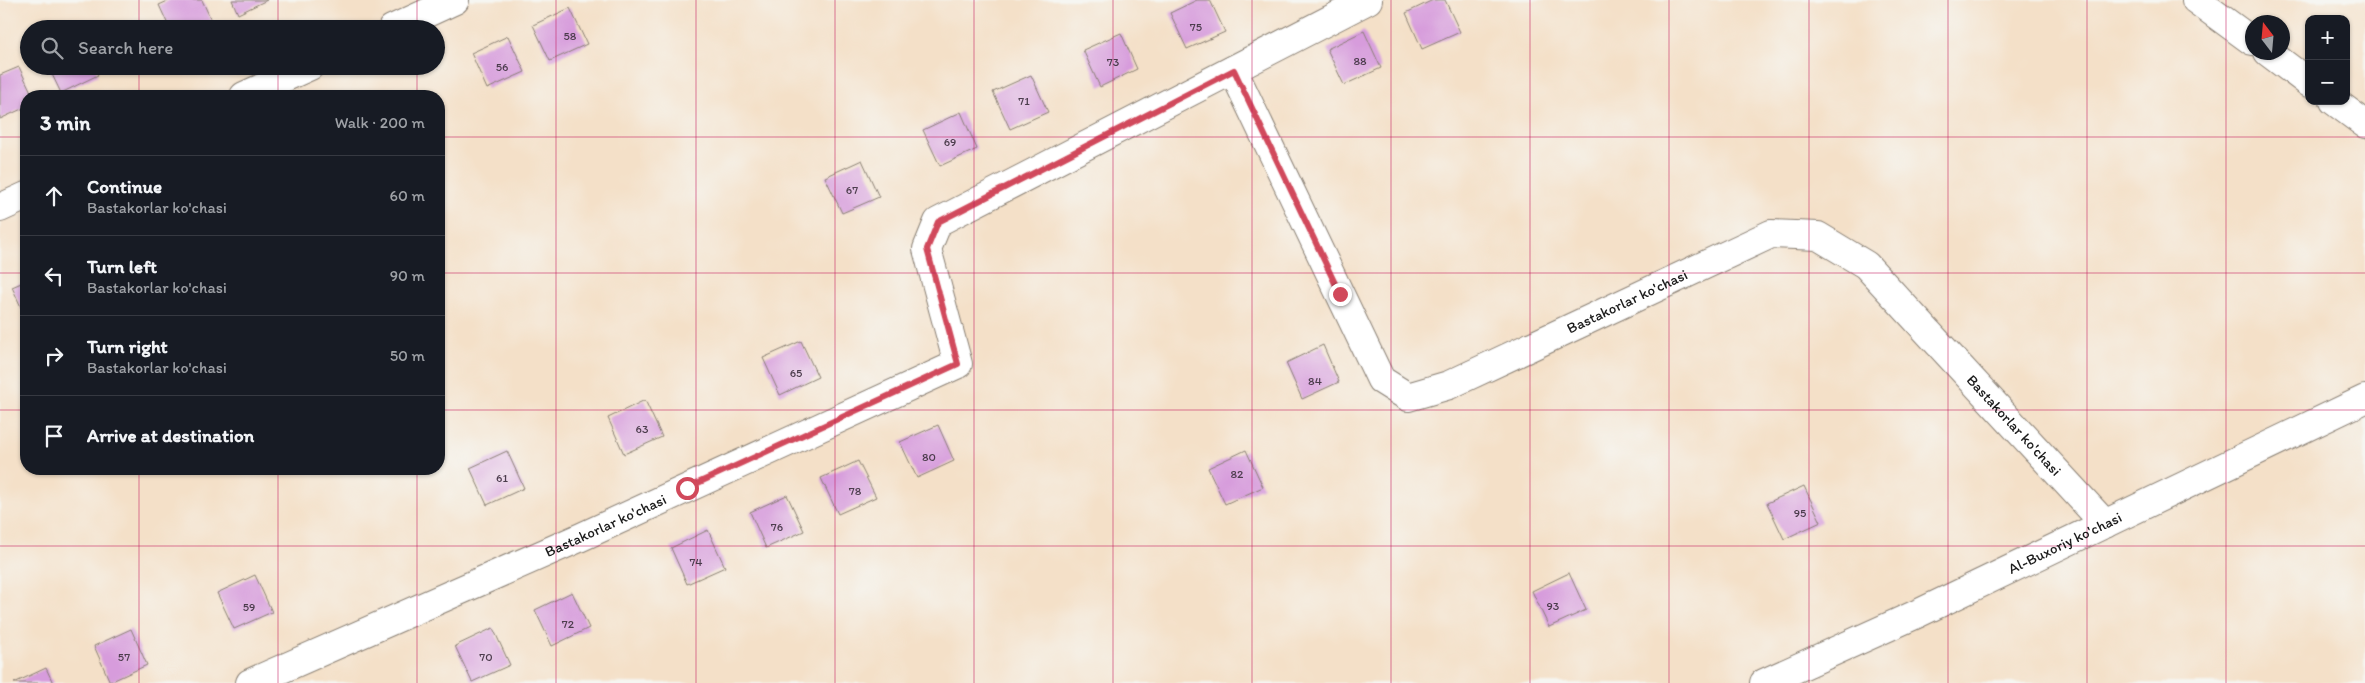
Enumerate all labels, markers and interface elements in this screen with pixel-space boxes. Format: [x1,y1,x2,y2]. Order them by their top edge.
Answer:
north arrow [2245,15,2290,60]
map controls [2305,15,2350,105]
button: + [2305,15,2350,60]
search box [20,20,445,75]
house number: 75 [1190,20,1202,34]
house number: 58 [564,29,577,43]
icon: search [38,34,66,62]
text: Search here [78,36,173,59]
house number: 88 [1353,54,1367,68]
house number: 73 [1107,55,1120,69]
house number: 56 [496,60,508,74]
button: − [2305,60,2350,105]
house number: 71 [1018,94,1030,108]
text: 3 min [40,110,90,135]
text: Walk · 200 m [335,113,425,132]
house number: 69 [944,135,956,149]
text: Continue [87,175,162,198]
icon: ahead [40,182,68,210]
house number: 67 [846,183,858,197]
text: 60 m [390,186,425,205]
text: Bastakorlar ko'chasi [87,198,227,217]
text: Turn left [87,255,157,278]
icon: left [40,262,68,290]
street label: Bastakorlar ko'chasi [1564,265,1691,337]
text: 90 m [390,266,425,285]
text: Bastakorlar ko'chasi [87,278,227,297]
route end [1329,283,1352,306]
text: Turn right [87,335,168,358]
icon: right [40,342,68,370]
text: 50 m [390,346,425,365]
text: Bastakorlar ko'chasi [87,358,227,377]
house number: 65 [790,366,802,380]
street label: Bastakorlar ko'chasi [1963,371,2065,480]
house number: 84 [1308,374,1322,388]
icon: arrive [40,422,68,450]
house number: 63 [636,422,649,436]
text: Arrive at destination [87,424,254,447]
house number: 80 [922,450,936,464]
house number: 82 [1231,467,1244,481]
house number: 61 [496,471,508,485]
route start [676,477,699,500]
house number: 78 [849,484,862,498]
street label: Bastakorlar ko'chasi [542,490,669,561]
house number: 95 [1794,506,1806,520]
street label: Al-Buxoriy ko'chasi [2005,508,2125,578]
house number: 76 [771,520,783,534]
house number: 74 [689,555,703,569]
house number: 93 [1547,599,1560,613]
house number: 59 [243,600,255,614]
house number: 72 [562,617,575,631]
house number: 57 [118,650,130,664]
house number: 70 [479,650,493,664]

